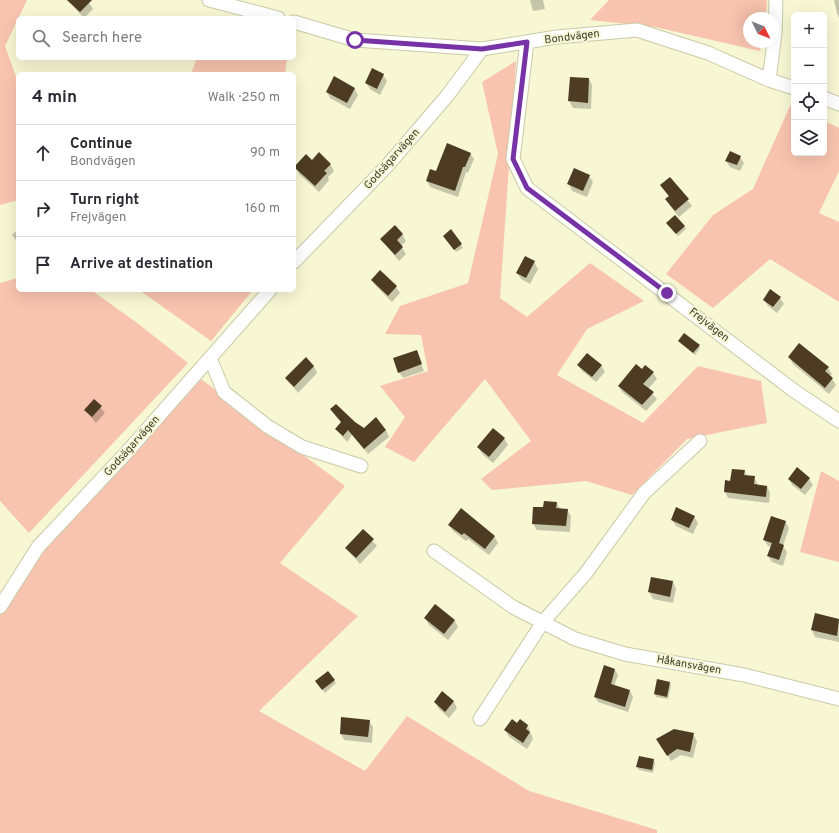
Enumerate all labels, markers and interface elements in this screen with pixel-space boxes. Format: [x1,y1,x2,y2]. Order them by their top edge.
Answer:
north arrow [743,12,779,48]
map controls [791,12,827,156]
button: + [791,12,827,48]
search box [16,16,296,60]
icon: search [30,27,52,49]
street label: Bondvägen [544,27,600,47]
text: Search here [62,29,142,48]
route start [346,31,364,49]
button: − [791,48,827,84]
button: locate [791,84,827,120]
text: 4 min [32,87,77,109]
text: Walk · 250 m [208,90,280,106]
button: layers [791,120,827,156]
street label: Godsägarvägen [361,126,423,192]
text: Continue [70,135,132,154]
icon: ahead [32,142,54,164]
text: 90 m [250,145,280,161]
text: Bondvägen [70,154,136,170]
text: Turn right [70,191,139,210]
icon: right [32,198,54,220]
text: 160 m [245,201,280,217]
text: Frejvägen [70,210,126,226]
icon: arrive [32,254,54,276]
text: Arrive at destination [70,255,213,274]
route end [658,284,676,302]
street label: Frejvägen [686,305,732,345]
street label: Godsägarvägen [101,413,163,479]
street label: Håkansvägen [656,652,722,678]

